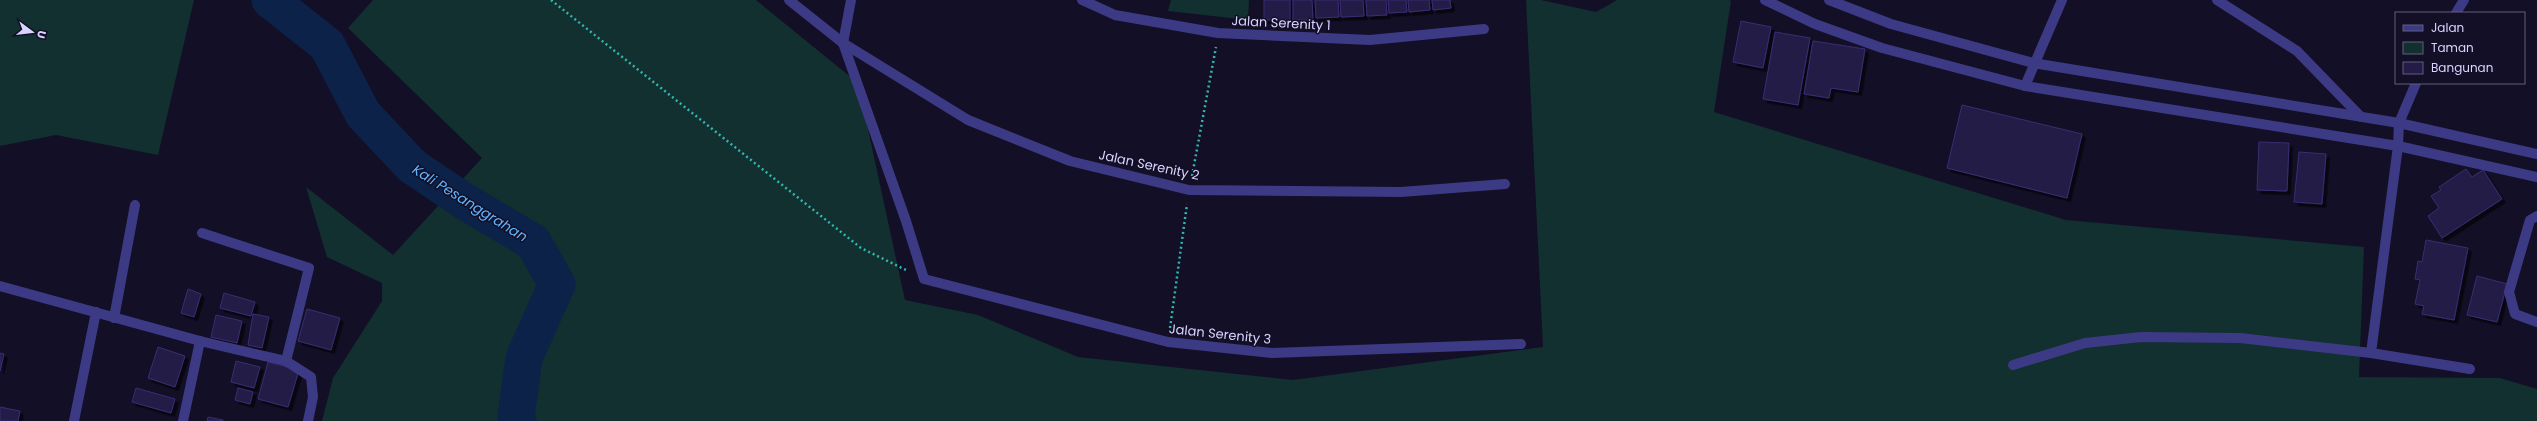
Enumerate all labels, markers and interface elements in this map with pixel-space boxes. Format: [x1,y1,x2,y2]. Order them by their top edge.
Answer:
street label: Jalan Serenity 1 [1231,11,1331,35]
north arrow [12,12,52,52]
legend [2395,12,2525,84]
text: Jalan [2431,19,2464,36]
text: U [33,29,50,41]
text: Taman [2431,39,2474,56]
text: Bangunan [2431,59,2493,76]
street label: Jalan Serenity 2 [1097,145,1201,185]
water label: Kali Pesanggrahan [409,159,531,247]
street label: Jalan Serenity 3 [1168,319,1272,349]

